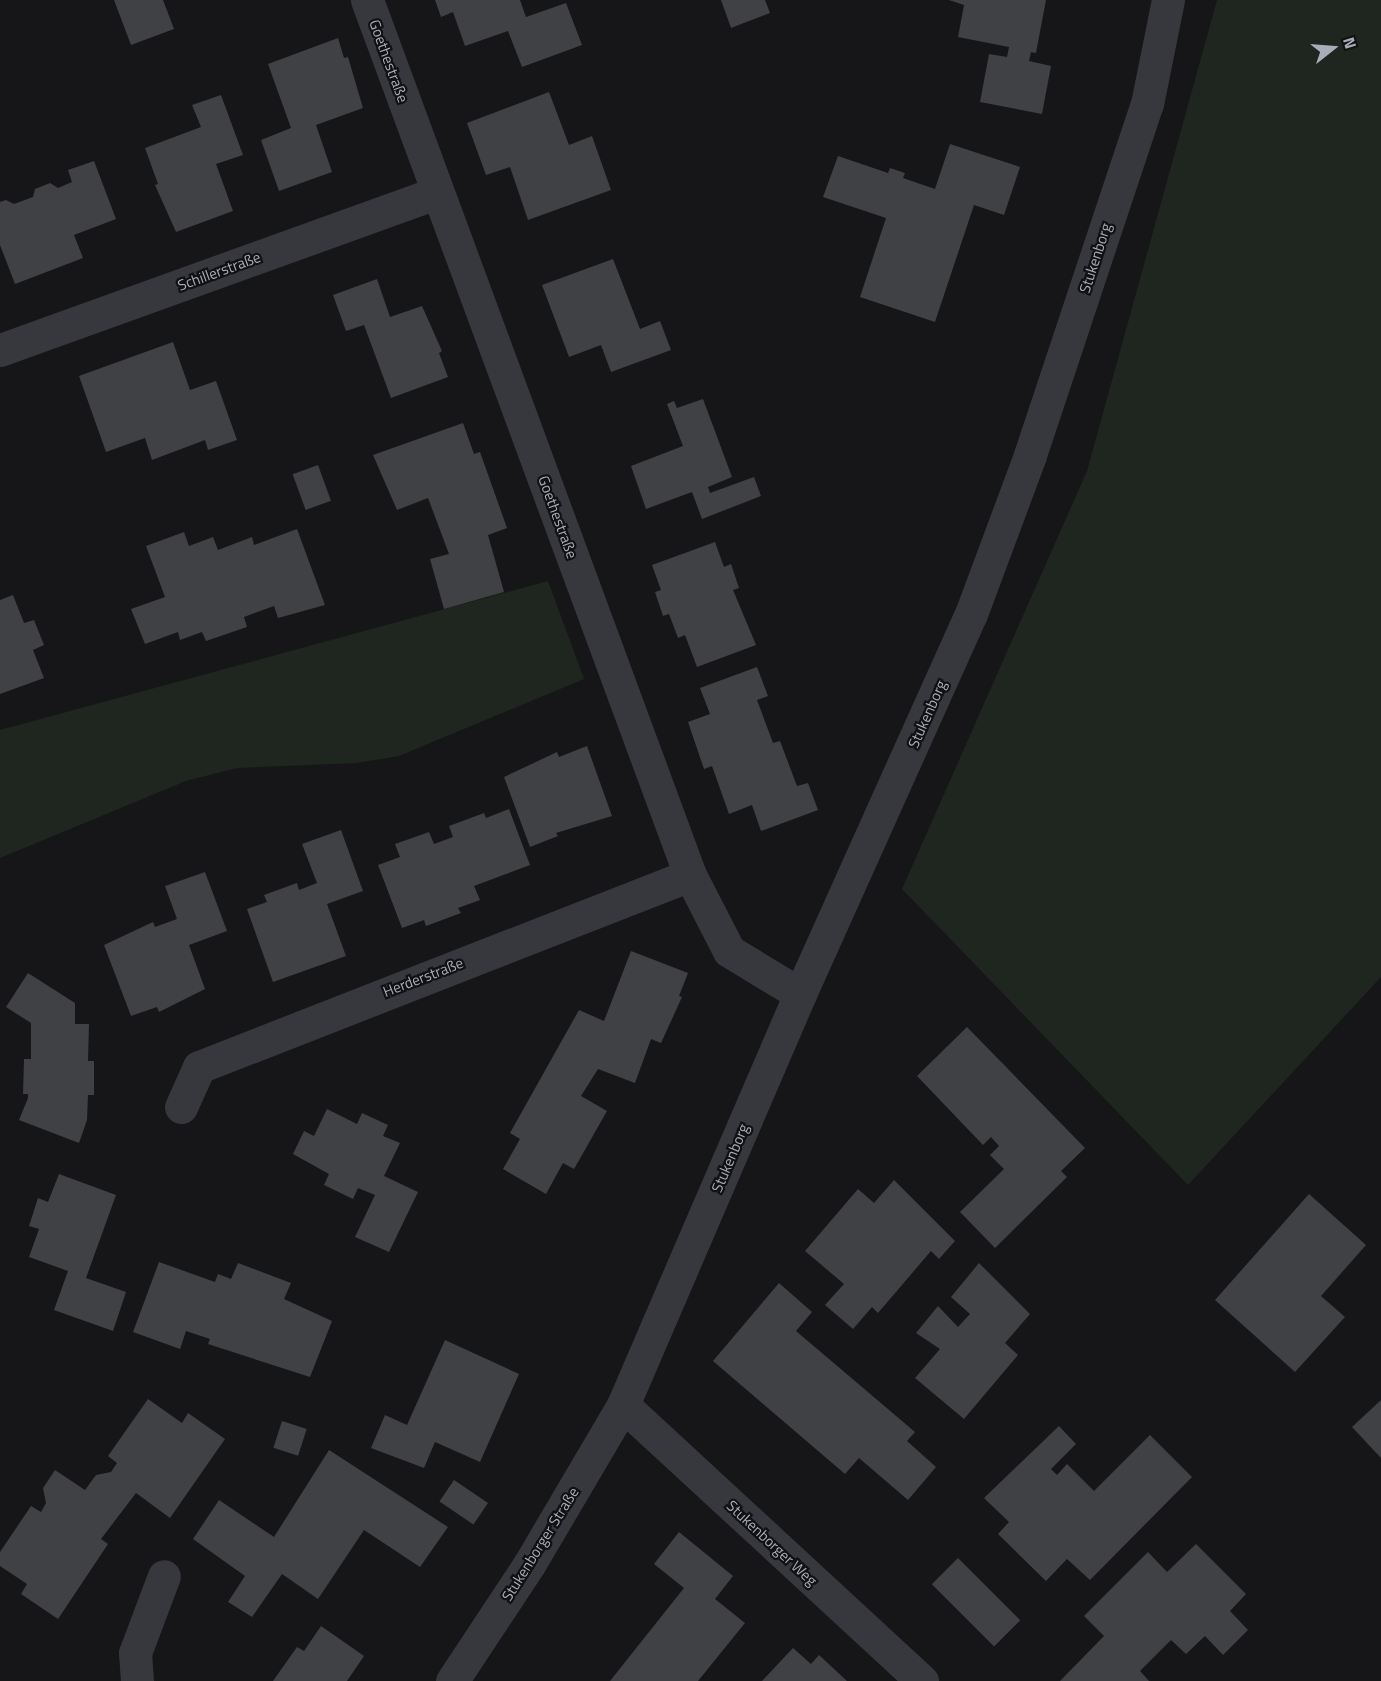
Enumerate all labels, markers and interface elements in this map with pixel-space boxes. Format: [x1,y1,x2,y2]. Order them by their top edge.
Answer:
street label: Goethestraße [366,17,412,105]
north arrow [1303,18,1363,78]
text: N [1337,34,1363,52]
street label: Stukenborg [1075,221,1115,295]
street label: Schillerstraße [175,248,263,294]
street label: Goethestraße [535,473,581,561]
street label: Stukenborg [904,677,950,751]
street label: Herderstraße [380,953,466,1001]
street label: Stukenborg [708,1121,752,1195]
street label: Stukenborger Straße [498,1484,582,1604]
street label: Stukenborger Weg [723,1497,821,1589]

